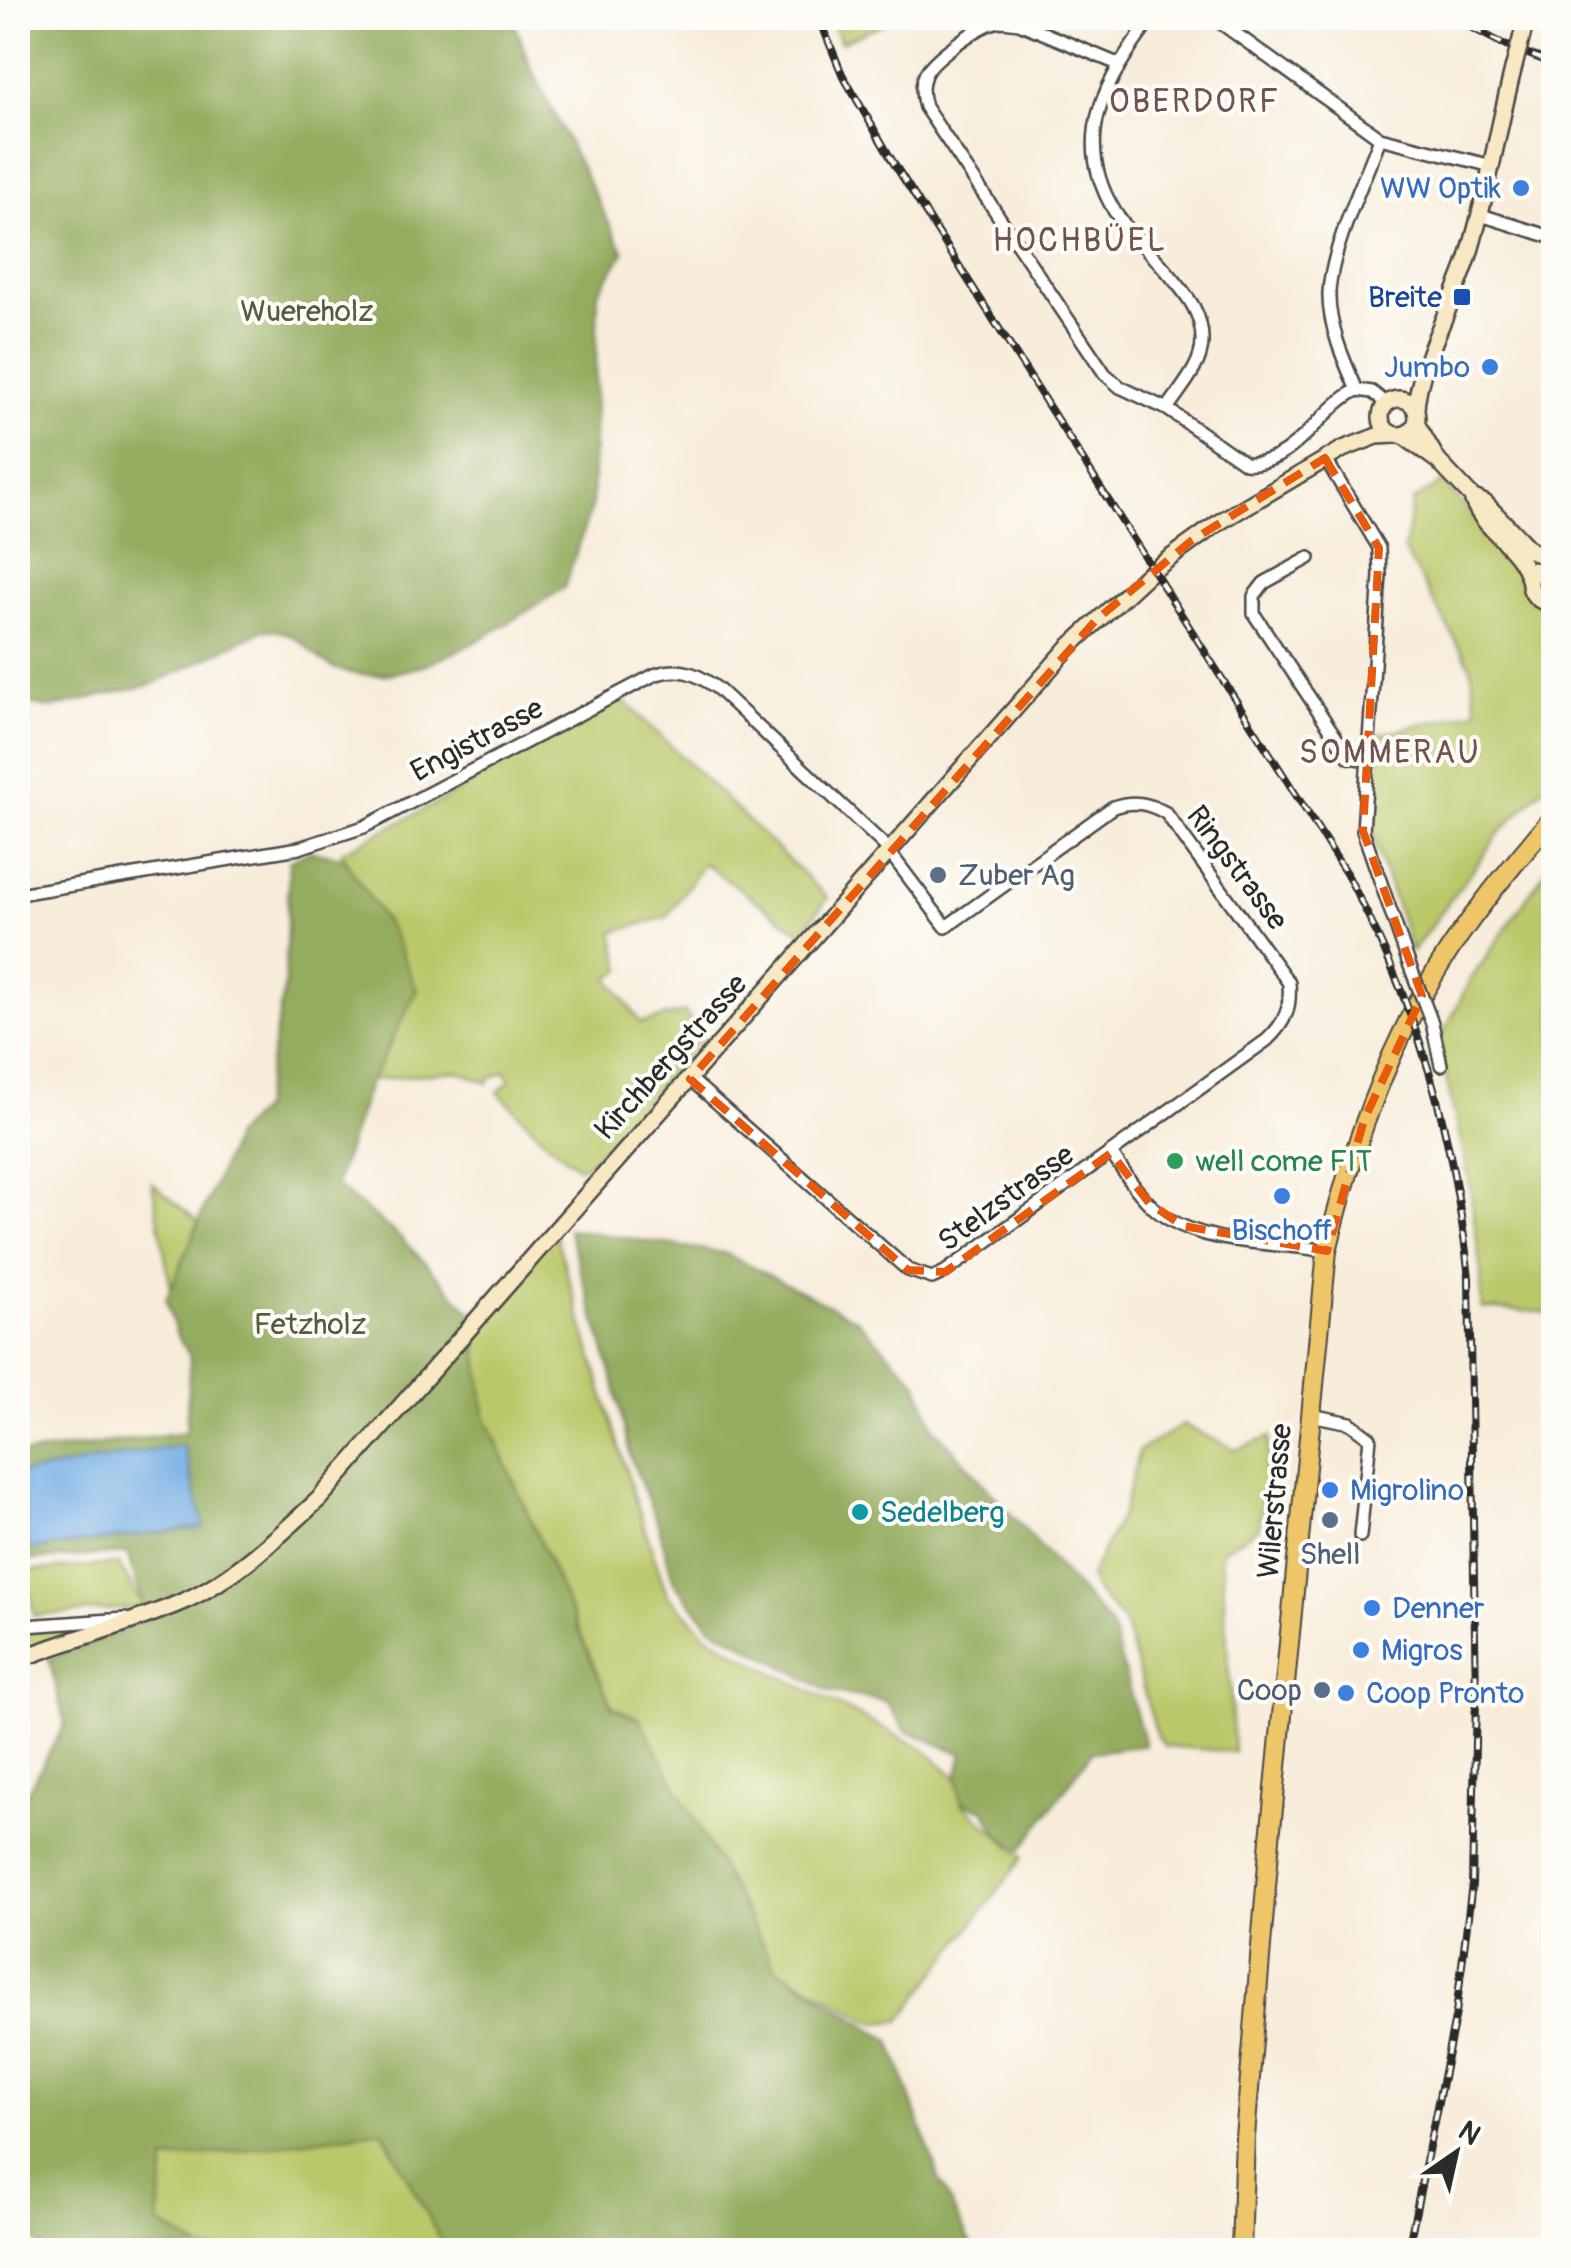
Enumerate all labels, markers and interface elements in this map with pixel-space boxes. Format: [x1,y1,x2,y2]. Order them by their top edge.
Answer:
district label: OBERDORF [1109,82,1281,122]
place label: WW Optik [1380,170,1501,207]
marker: WW Optik [1510,177,1532,199]
district label: HOCHBÜEL [992,221,1168,261]
place label: Breite [1368,279,1442,316]
marker: Breite [1451,286,1473,308]
park label: Wuereholz [240,293,374,330]
place label: Jumbo [1384,349,1470,386]
marker: Jumbo [1479,356,1501,378]
street label: Engistrasse [404,690,550,790]
district label: SOMMERAU [1299,733,1481,773]
street label: Ringstrasse [1178,798,1296,938]
place label: Zuber Ag [958,857,1075,894]
marker: Zuber Ag [927,864,949,886]
street label: Kirchbergstrasse [587,966,755,1148]
street label: Stelzstrasse [931,1136,1081,1260]
place label: well come FIT [1195,1143,1372,1180]
marker: well come FIT [1164,1150,1186,1172]
marker: Bischoff [1271,1185,1293,1207]
place label: Bischoff [1232,1212,1332,1249]
park label: Fetzholz [254,1306,366,1343]
street label: Wilerstrasse [1250,1422,1300,1580]
place label: Migrolino [1350,1472,1464,1509]
marker: Migrolino [1319,1479,1341,1501]
place label: Sedelberg [880,1494,1005,1531]
marker: Sedelberg [849,1501,871,1523]
marker: Shell [1319,1509,1341,1531]
place label: Shell [1300,1536,1360,1573]
place label: Denner [1392,1590,1485,1627]
marker: Denner [1361,1597,1383,1619]
place label: Migros [1381,1632,1463,1669]
marker: Migros [1350,1639,1372,1661]
place label: Coop [1237,1672,1302,1709]
place label: Coop Pronto [1366,1675,1524,1712]
marker: Coop [1311,1679,1333,1701]
marker: Coop Pronto [1335,1682,1357,1704]
north arrow [1406,2103,1506,2203]
text: N [1452,2114,1487,2153]

